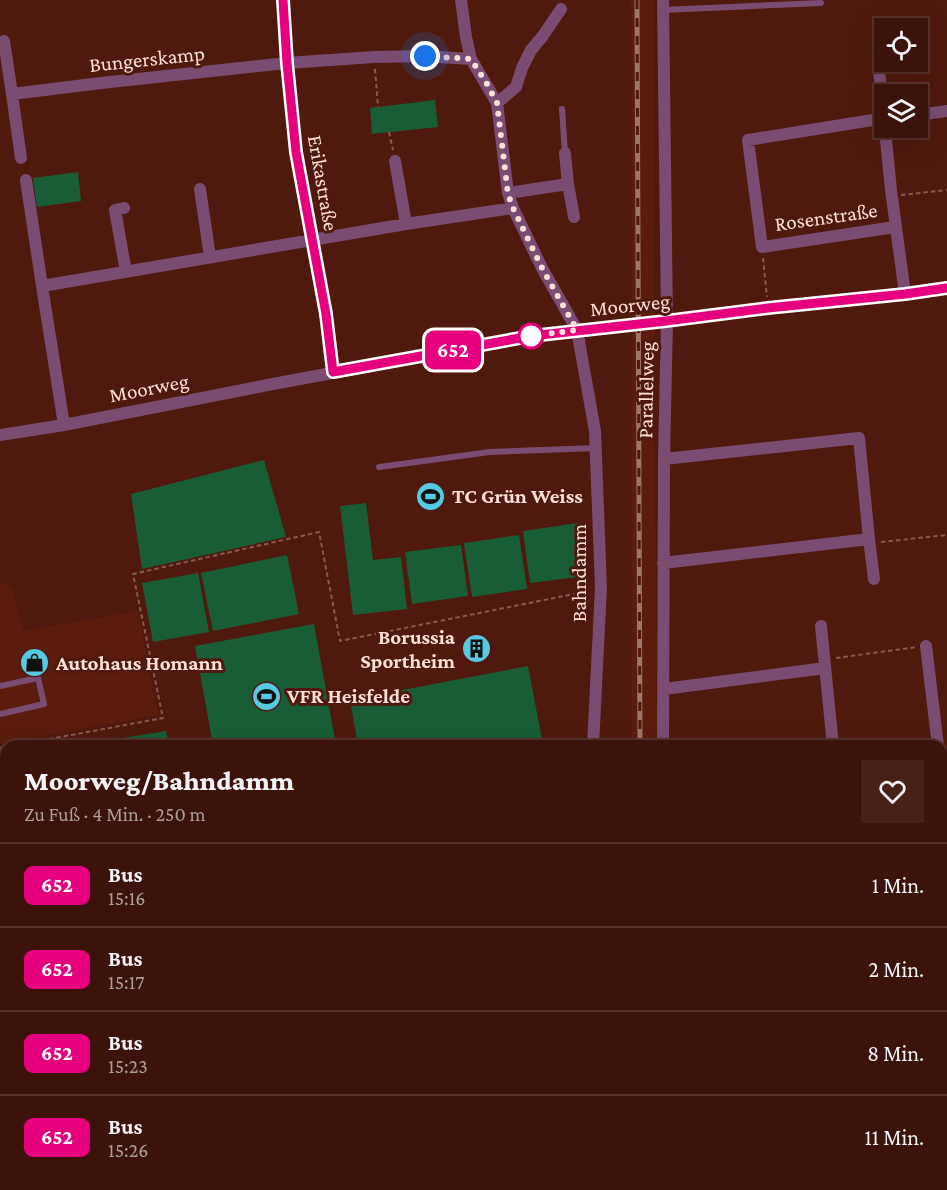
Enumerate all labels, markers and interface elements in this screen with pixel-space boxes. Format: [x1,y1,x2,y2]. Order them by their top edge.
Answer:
map controls [874,18,928,138]
button: locate [874,18,928,72]
street label: Bungerskamp [88,41,206,77]
your location [410,41,440,71]
button: layers [874,84,928,138]
street label: Erikastraße [303,133,343,233]
street label: Rosenstraße [773,198,879,236]
street label: Moorweg [589,289,671,321]
unlabelled marker [518,323,544,349]
line badge: 652 [418,330,488,370]
text: 652 [437,338,469,362]
street label: Parallelweg [633,341,659,439]
street label: Moorweg [107,369,191,407]
sports icon: TC Grün Weiss [415,480,447,512]
place label: TC Grün Weiss [452,484,583,508]
street label: Bahndamm [567,524,591,622]
place label: Borussia Sportheim [360,625,456,673]
building icon: Borussia Sportheim [460,633,492,665]
shop icon: Autohaus Homann [19,647,51,679]
place label: Autohaus Homann [55,651,223,675]
sports icon: VFR Heisfelde [250,680,282,712]
place label: VFR Heisfelde [286,684,410,708]
button: heart [861,760,924,823]
text: Moorweg/Bahndamm [24,765,294,796]
text: Zu Fuß · 4 Min. · 250 m [24,803,206,825]
text: Bus [108,862,142,887]
text: 652 [41,873,73,897]
text: 1 Min. [872,873,924,898]
text: 15:16 [108,887,145,909]
text: Bus [108,946,142,971]
text: 652 [41,957,73,981]
text: 2 Min. [869,957,924,982]
text: 15:17 [108,971,145,993]
text: Bus [108,1030,142,1055]
text: 652 [41,1041,73,1065]
text: 8 Min. [867,1041,924,1066]
text: 15:23 [108,1055,148,1077]
text: Bus [108,1114,142,1139]
text: 652 [41,1125,73,1149]
text: 11 Min. [864,1125,924,1150]
text: 15:26 [108,1139,148,1161]

